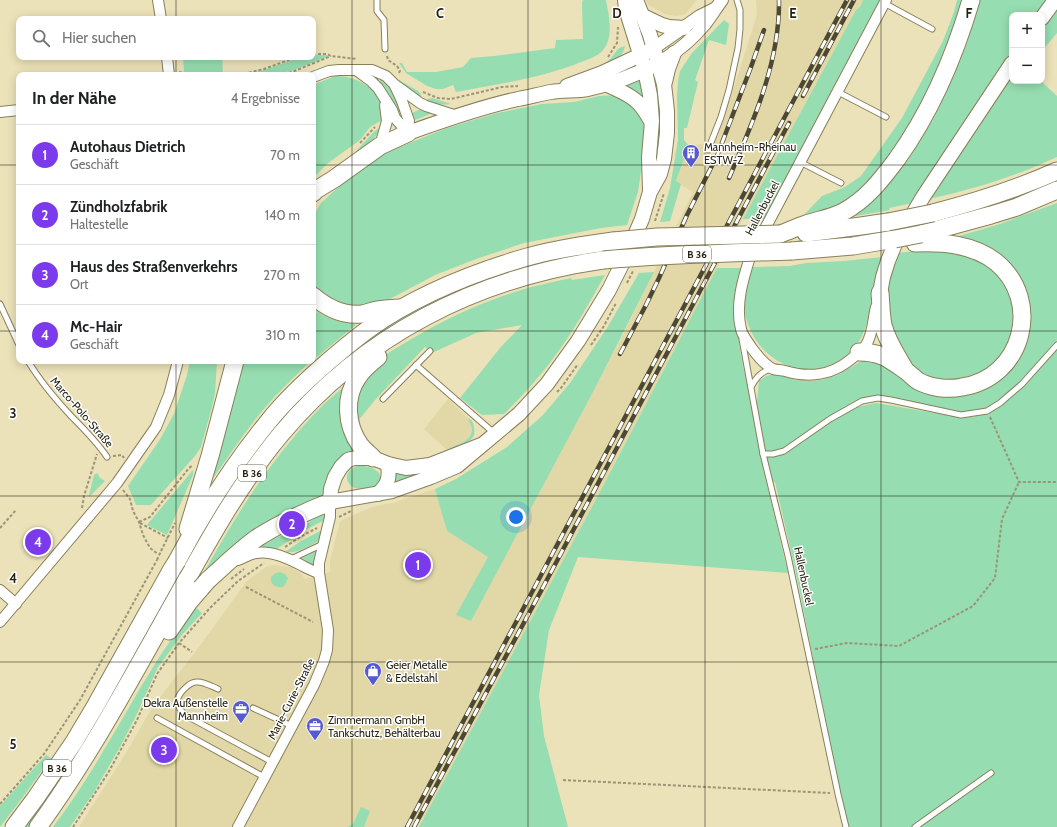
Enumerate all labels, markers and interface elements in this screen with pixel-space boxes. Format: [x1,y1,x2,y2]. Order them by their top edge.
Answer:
text: C [436,5,444,21]
text: D [612,5,622,21]
text: E [789,5,797,21]
text: F [966,5,973,21]
map controls [1009,12,1045,84]
button: + [1009,12,1045,48]
search box [16,16,316,60]
icon: search [30,27,52,49]
text: Hier suchen [62,29,137,47]
button: − [1009,48,1045,84]
text: In der Nähe [32,88,116,108]
text: 4 Ergebnisse [231,90,300,106]
text: Autohaus Dietrich [70,138,186,156]
place label: Mannheim-Rheinau ESTW-Z [704,140,797,167]
building icon: Mannheim-Rheinau ESTW-Z [681,143,701,168]
text: 1 [43,147,47,163]
text: 70 m [270,147,300,163]
text: Geschäft [70,156,119,172]
street label: Hallenbuckel [742,178,782,238]
text: Zündholzfabrik [70,198,168,216]
text: 2 [42,207,48,223]
text: 140 m [265,207,300,223]
text: Haltestelle [70,216,128,232]
road number: B 36 [683,246,711,262]
text: Haus des Straßenverkehrs [70,258,238,276]
text: 3 [41,267,49,283]
text: 270 m [263,267,300,283]
text: Ort [70,276,88,292]
text: Mc-Hair [70,318,122,336]
text: 4 [41,327,49,343]
text: 310 m [265,327,300,343]
text: Geschäft [70,336,119,352]
street label: Marco-Polo-Straße [48,374,117,450]
text: 3 [9,405,17,421]
road number: B 36 [238,465,266,481]
your location [506,507,526,527]
pin: 2 [279,509,305,539]
pin: 4 [25,527,51,557]
street label: Hallenbuckel [791,545,817,607]
pin: 1 [405,550,431,580]
text: 4 [9,570,17,586]
street label: Marie-Curie-Straße [265,656,318,742]
place label: Geier Metalle & Edelstahl [386,658,447,685]
shop icon: Geier Metalle & Edelstahl [363,661,383,686]
place label: Dekra Außenstelle Mannheim [143,696,228,723]
office icon: Dekra Außenstelle Mannheim [231,699,251,724]
place label: Zimmermann GmbH Tankschutz, Behälterbau [328,713,441,740]
office icon: Zimmermann GmbH Tankschutz, Behälterbau [305,716,325,741]
pin: 3 [151,735,177,765]
text: 5 [10,736,17,752]
road number: B 36 [43,760,71,776]

